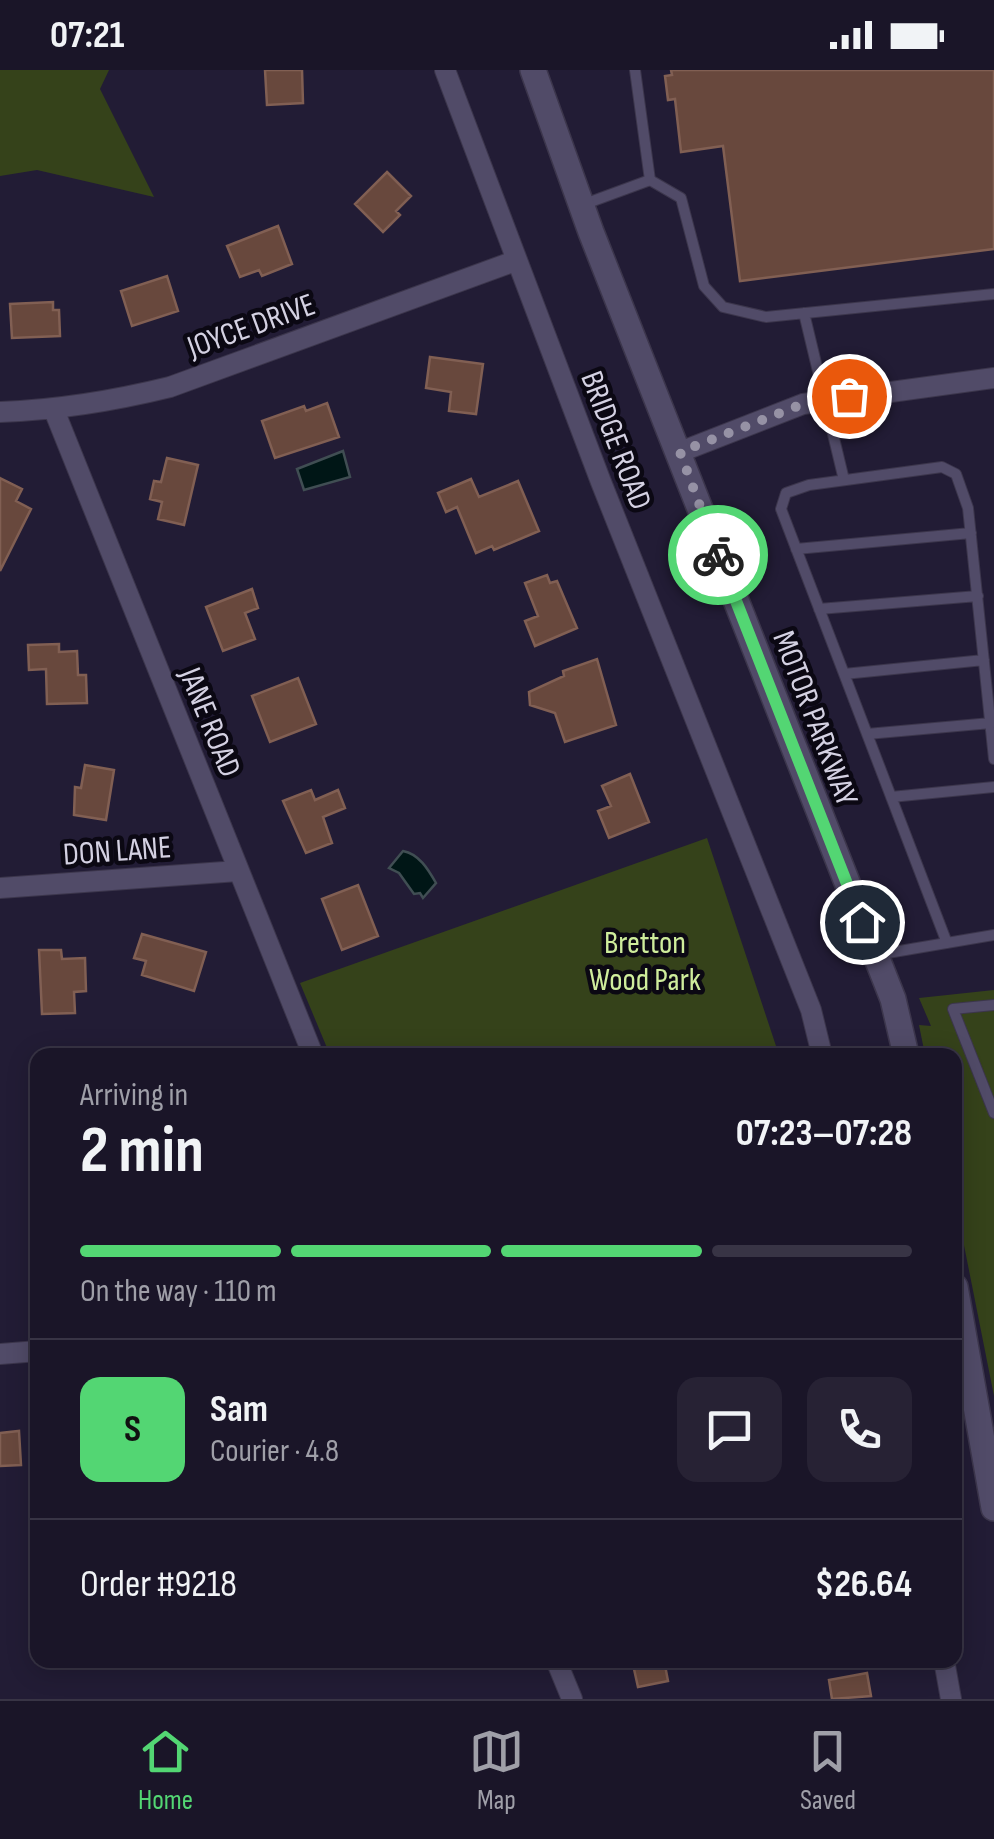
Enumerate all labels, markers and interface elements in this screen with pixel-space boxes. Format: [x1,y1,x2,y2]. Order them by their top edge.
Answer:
text: 07:21 [50,13,125,58]
street label: JOYCE DRIVE [181,285,321,368]
pin [807,354,892,439]
street label: BRIDGE ROAD [571,366,660,515]
icon: bag [822,369,877,424]
courier [668,505,768,605]
icon: bike [691,528,746,583]
street label: MOTOR PARKWAY [763,626,866,812]
street label: JANE ROAD [170,661,249,783]
street label: DON LANE [62,828,172,875]
pin [820,880,905,965]
icon: home [835,895,890,950]
park label: Bretton Wood Park [589,924,701,1000]
text: Arriving in [80,1076,188,1115]
text: 07:23–07:28 [736,1111,912,1156]
text: 2 min [80,1113,204,1191]
text: On the way · 110 m [80,1272,277,1311]
button: chat [677,1377,782,1482]
button: phone [807,1377,912,1482]
text: Sam [210,1387,268,1432]
text: S [124,1407,141,1452]
text: Courier · 4.8 [210,1432,339,1471]
text: Order #9218 [80,1562,237,1607]
text: $26.64 [815,1562,912,1607]
tab: Home [138,1724,193,1817]
tab: Map [469,1724,524,1817]
tab: Saved [800,1724,856,1817]

